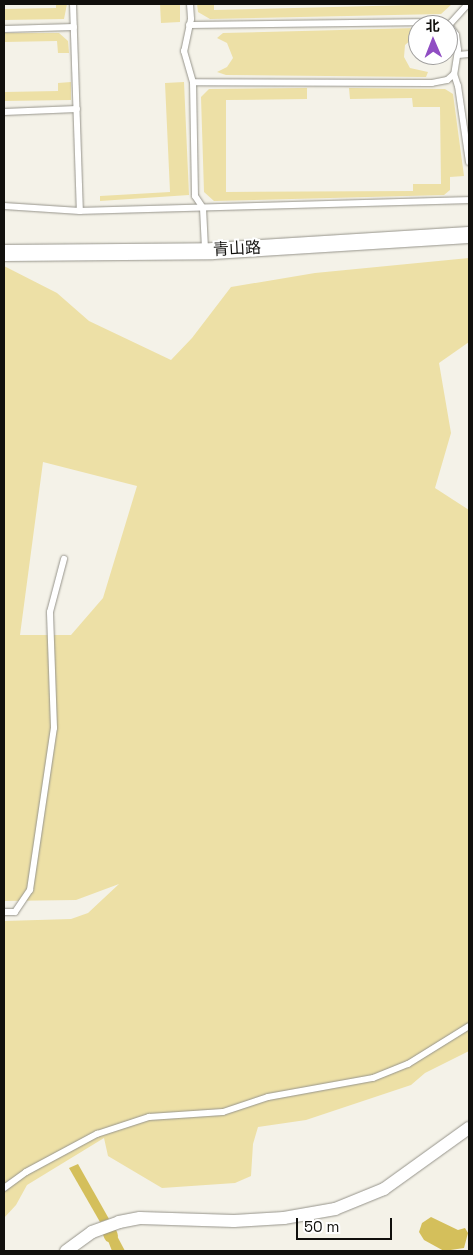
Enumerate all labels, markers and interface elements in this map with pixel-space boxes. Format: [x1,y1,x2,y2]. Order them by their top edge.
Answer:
north arrow [408,15,458,65]
text: 北 [426,17,440,35]
street label: 青山路 [213,238,261,260]
scale bar [298,1208,394,1240]
text: 50 m [304,1217,339,1236]

